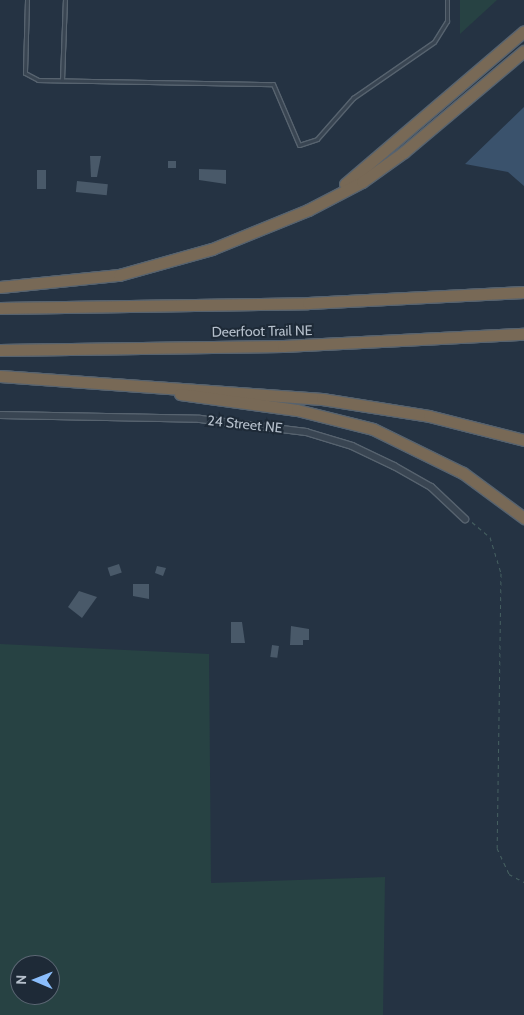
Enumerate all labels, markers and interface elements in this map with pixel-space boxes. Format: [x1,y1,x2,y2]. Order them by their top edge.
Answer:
street label: Deerfoot Trail NE [211,322,313,340]
street label: 24 Street NE [207,412,283,436]
north arrow [10,955,60,1005]
text: N [12,975,30,985]

